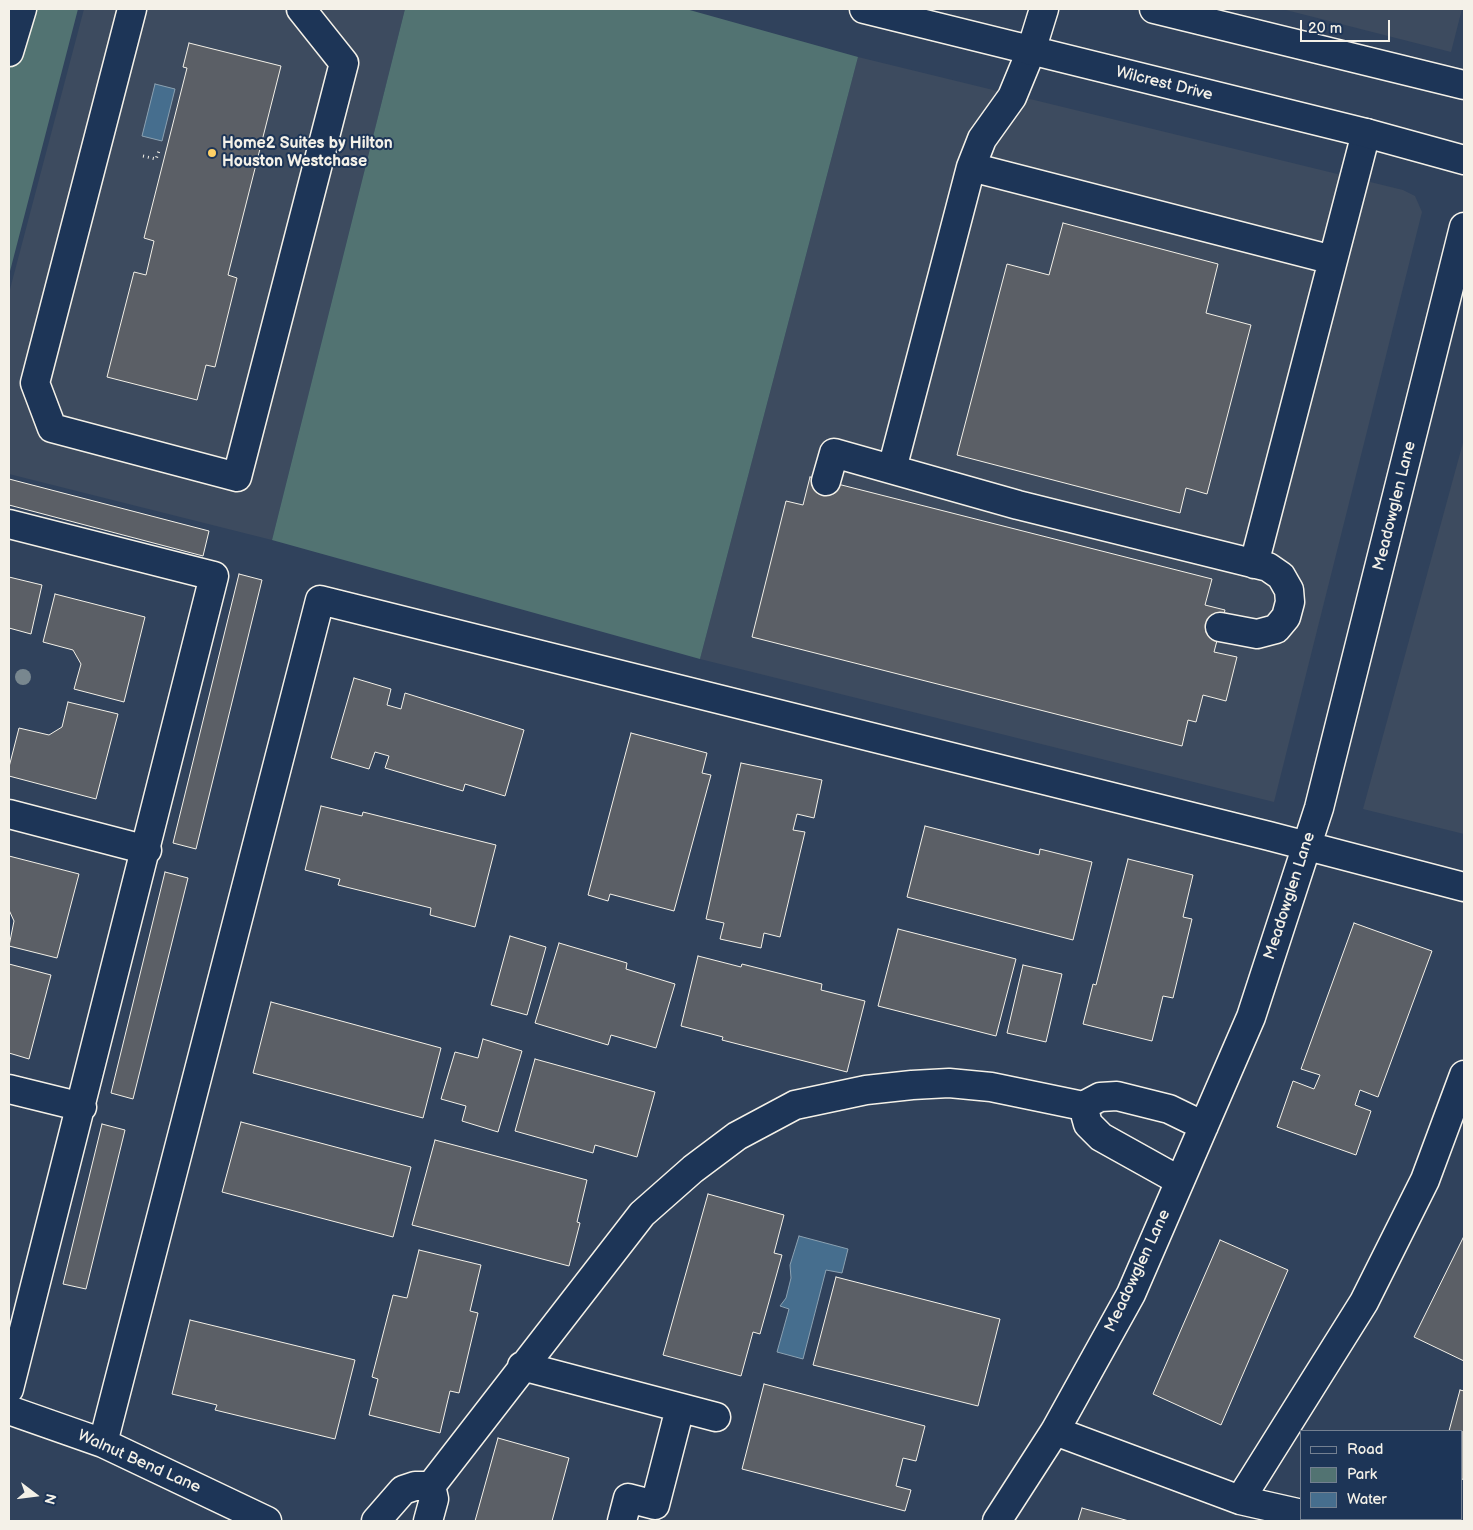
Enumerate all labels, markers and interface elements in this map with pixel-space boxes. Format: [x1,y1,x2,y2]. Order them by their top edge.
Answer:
scale bar [1303,10,1393,42]
text: 20 m [1308,19,1342,38]
street label: Wilcrest Drive [1114,63,1214,105]
place label: Home2 Suites by Hilton Houston Westchase [222,134,393,172]
marker: Home2 Suites by Hilton Houston Westchase [206,147,218,159]
street label: Meadowglen Lane [1370,439,1420,573]
street label: Meadowglen Lane [1260,830,1320,962]
street label: Meadowglen Lane [1101,1207,1175,1335]
street label: Walnut Bend Lane [75,1426,203,1498]
legend [1300,1430,1463,1520]
text: Road [1347,1440,1383,1459]
text: Park [1347,1465,1377,1484]
north arrow [10,1470,60,1520]
text: Water [1347,1490,1387,1509]
text: N [40,1492,60,1506]

